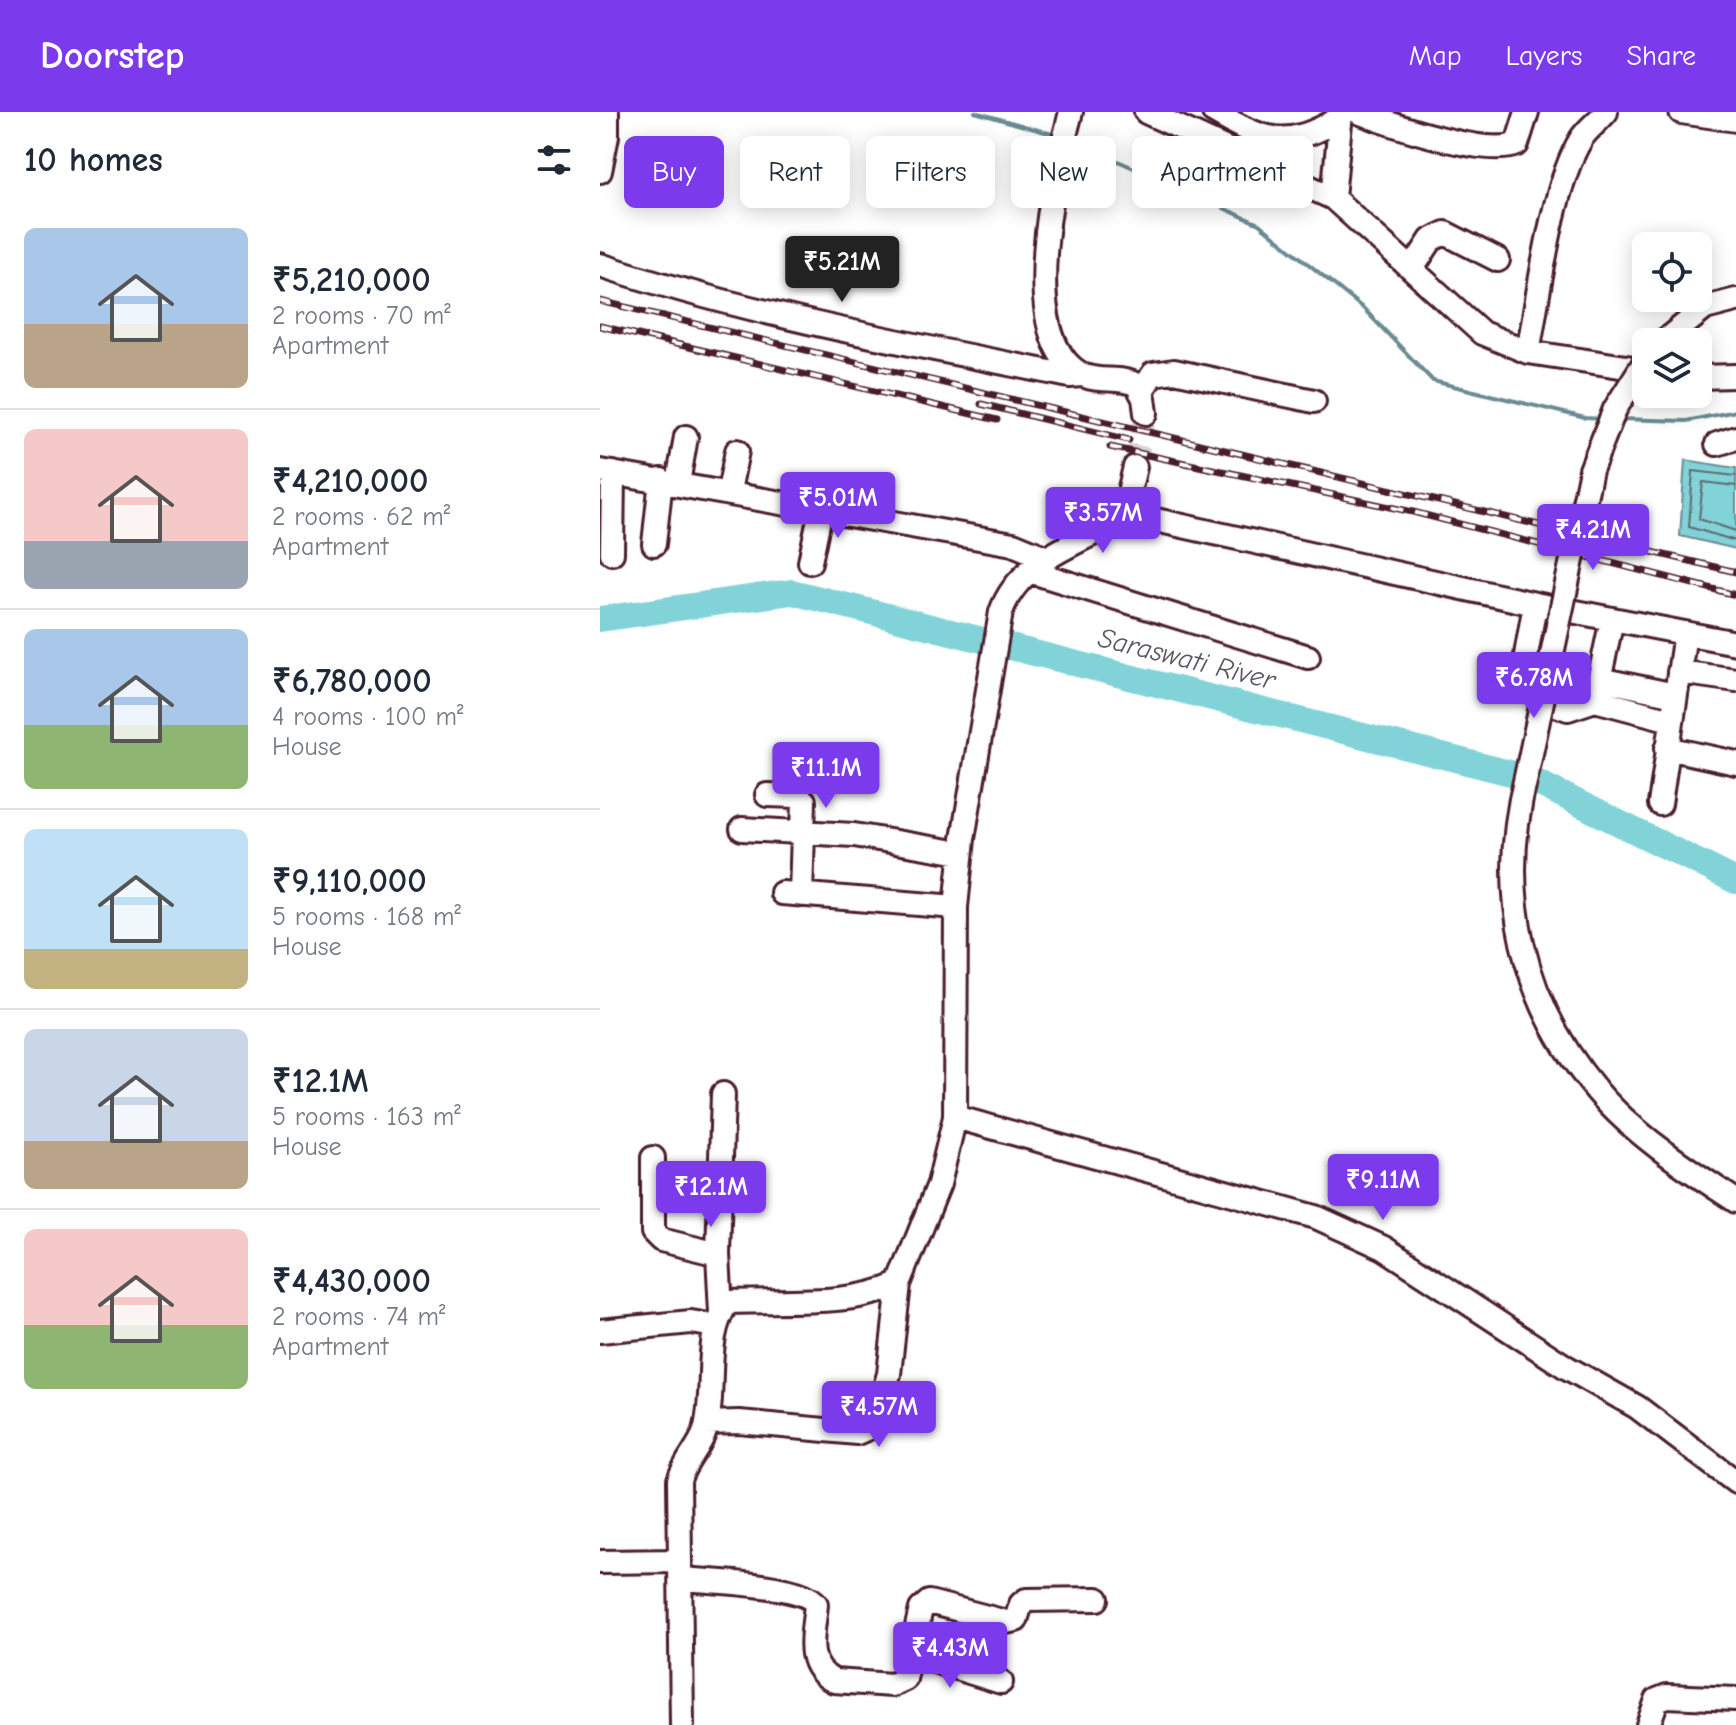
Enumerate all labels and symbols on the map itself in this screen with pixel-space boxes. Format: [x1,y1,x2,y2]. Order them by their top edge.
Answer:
pin: ₹5.21M [777,236,907,304]
pin: ₹5.01M [773,472,903,540]
pin: ₹3.57M [1038,487,1168,555]
pin: ₹4.21M [1528,504,1658,572]
water label: Saraswati River [1095,622,1280,697]
pin: ₹6.78M [1469,652,1599,720]
pin: ₹11.1M [761,742,891,810]
pin: ₹9.11M [1318,1154,1448,1222]
pin: ₹12.1M [646,1161,776,1229]
pin: ₹4.57M [814,1381,944,1449]
pin: ₹4.43M [885,1622,1015,1690]

